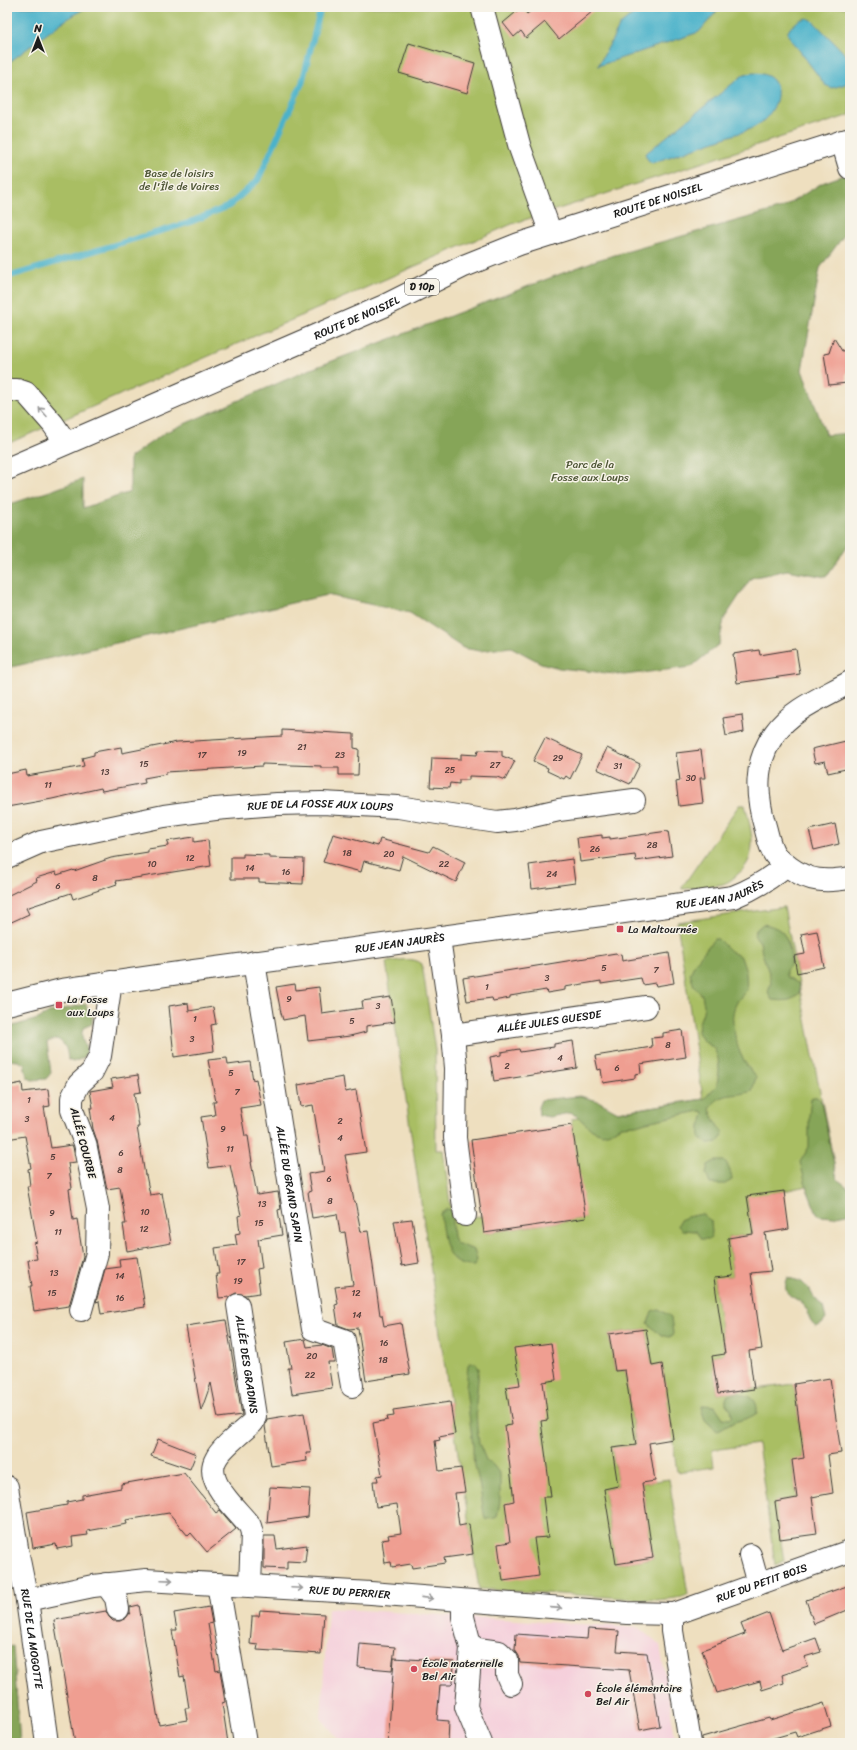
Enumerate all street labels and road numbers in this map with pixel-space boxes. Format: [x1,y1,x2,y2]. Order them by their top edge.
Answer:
street label: ROUTE DE NOISIEL [611,177,705,223]
road number: D 10p [405,279,439,295]
street label: ROUTE DE NOISIEL [311,290,404,345]
street label: RUE DE LA FOSSE AUX LOUPS [247,793,394,816]
street label: RUE JEAN JAURÈS [675,874,767,914]
street label: RUE JEAN JAURÈS [354,927,446,958]
street label: ALLÉE JULES GUESDE [494,1004,603,1038]
street label: ALLÉE COURBE [64,1104,102,1182]
street label: ALLÉE DU GRAND SAPIN [271,1123,309,1244]
street label: ALLÉE DES GRADINS [230,1313,264,1415]
street label: RUE DU PETIT BOIS [713,1558,810,1608]
street label: RUE DU PERRIER [309,1580,392,1604]
street label: RUE DE LA MOGOTTE [15,1587,49,1691]

